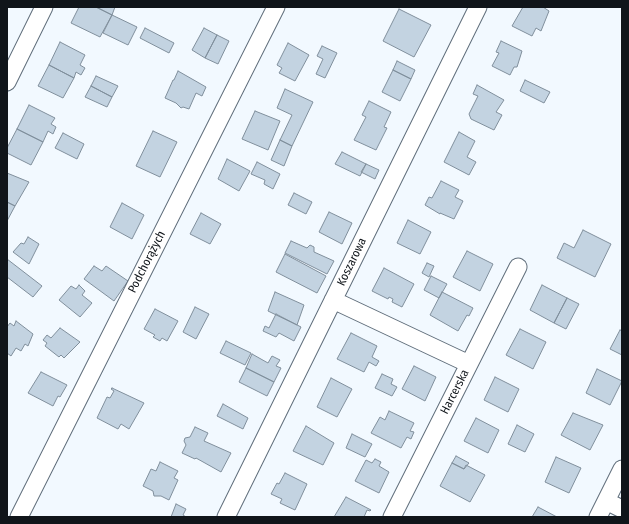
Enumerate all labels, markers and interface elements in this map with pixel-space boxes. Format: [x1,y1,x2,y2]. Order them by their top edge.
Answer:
street label: Podchorążych [125,229,169,295]
street label: Koszarowa [334,236,370,288]
street label: Harcerska [438,367,472,417]

